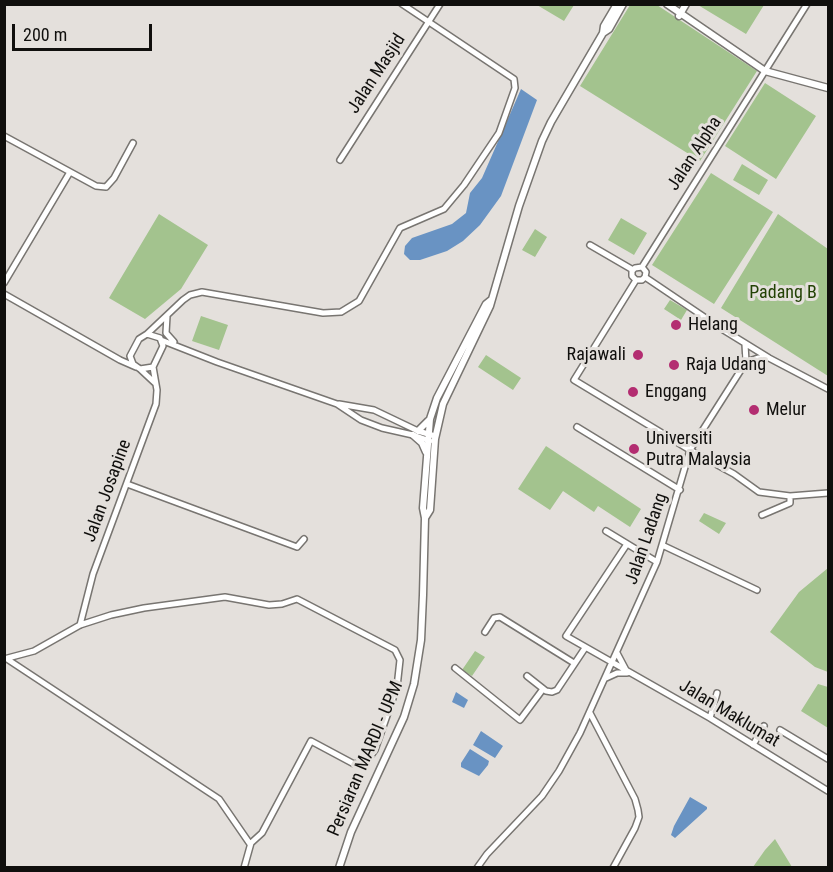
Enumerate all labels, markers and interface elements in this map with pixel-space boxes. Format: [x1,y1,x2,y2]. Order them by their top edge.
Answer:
scale bar [15,12,154,50]
text: 200 m [23,24,67,45]
street label: Jalan Masjid [343,30,411,118]
street label: Jalan Alpha [663,113,727,195]
park label: Padang B [749,282,817,304]
place label: Helang [688,314,738,336]
marker: Helang [669,318,683,332]
place label: Rajawali [567,344,626,366]
marker: Rajawali [631,348,645,362]
place label: Raja Udang [686,354,766,376]
marker: Raja Udang [667,358,681,372]
place label: Enggang [645,381,707,403]
marker: Enggang [626,385,640,399]
place label: Melur [766,399,806,421]
marker: Melur [747,403,761,417]
place label: Universiti Putra Malaysia [646,428,751,470]
street label: Jalan Josapine [79,437,137,545]
marker: Universiti Putra Malaysia [627,442,641,456]
street label: Jalan Ladang [621,490,673,588]
street label: Jalan Maklumat [675,675,783,753]
street label: Persiaran MARDI - UPM [324,678,408,840]

